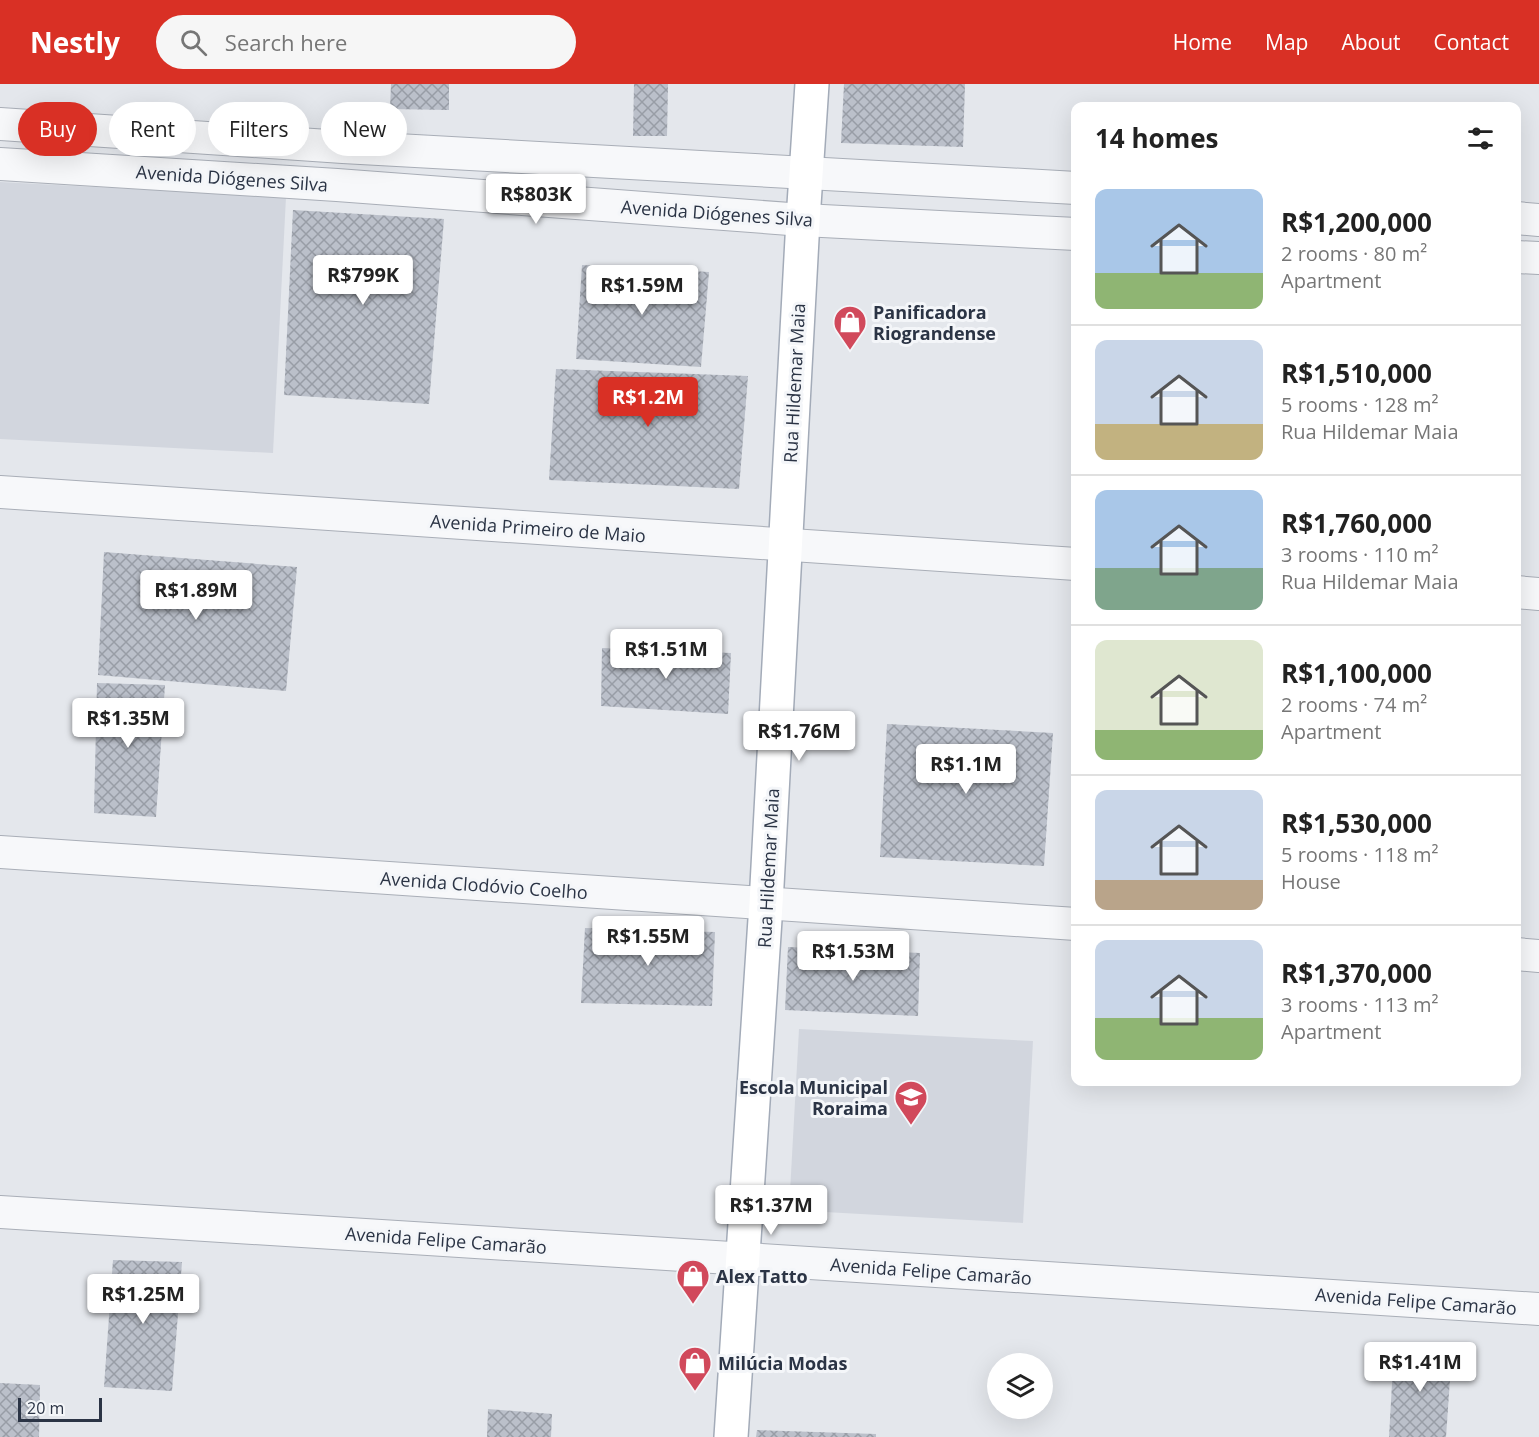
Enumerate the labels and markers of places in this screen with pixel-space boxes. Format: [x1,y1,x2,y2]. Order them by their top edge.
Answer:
pin: R$803K [487,174,585,225]
pin: R$799K [314,255,412,306]
pin: R$1.59M [587,265,697,316]
place label: Panificadora Riograndense [873,300,996,345]
shop icon: Panificadora Riograndense [832,304,868,351]
pin: R$1.2M [599,377,697,428]
pin: R$1.89M [141,570,251,621]
pin: R$1.51M [611,629,721,680]
pin: R$1.35M [73,698,183,749]
pin: R$1.76M [744,711,854,762]
pin: R$1.1M [917,744,1015,795]
pin: R$1.55M [593,916,703,967]
pin: R$1.53M [798,931,908,982]
place label: Escola Municipal Roraima [739,1075,888,1120]
school or university icon: Escola Municipal Roraima [893,1079,929,1126]
pin: R$1.37M [716,1185,826,1236]
shop icon: Alex Tatto [675,1258,711,1305]
place label: Alex Tatto [716,1264,808,1288]
pin: R$1.25M [88,1274,198,1325]
pin: R$1.41M [1365,1342,1475,1393]
shop icon: Milúcia Modas [677,1345,713,1392]
place label: Milúcia Modas [718,1351,847,1375]

